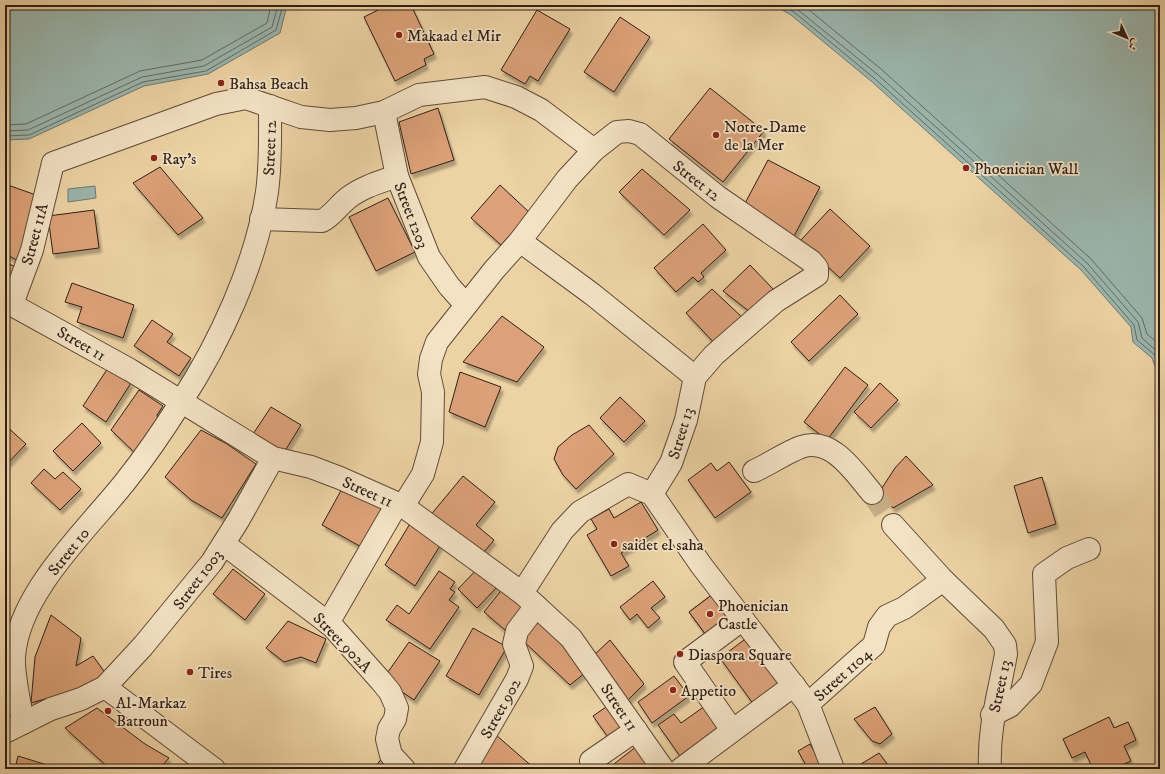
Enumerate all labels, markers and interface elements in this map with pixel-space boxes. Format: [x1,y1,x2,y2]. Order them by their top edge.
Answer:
north arrow [1107,18,1147,58]
place label: Makaad el Mir [407,26,501,46]
marker: Makaad el Mir [394,30,404,40]
text: ش [1125,35,1142,53]
place label: Bahsa Beach [229,74,309,94]
marker: Bahsa Beach [216,78,226,88]
place label: Notre-Dame de la Mer [724,117,806,155]
street label: Street 12 [259,120,281,176]
marker: Notre-Dame de la Mer [711,130,721,140]
place label: Ray's [162,149,196,169]
marker: Ray's [149,153,159,163]
street label: Street 12 [669,156,724,206]
place label: Phoenician Wall [974,159,1078,179]
marker: Phoenician Wall [961,163,971,173]
street label: Street 1203 [389,179,433,251]
street label: Street 11A [17,200,53,267]
street label: Street 11 [54,322,110,366]
street label: Street 13 [664,405,698,462]
street label: Street 11 [339,472,396,512]
street label: Street 10 [43,524,94,580]
place label: saidet el saha [622,535,704,555]
marker: saidet el saha [609,539,619,549]
street label: Street 1003 [169,545,227,614]
place label: Phoenician Castle [718,596,789,634]
street label: Street 902A [309,608,376,678]
marker: Phoenician Castle [705,609,715,619]
street label: Street 1104 [810,643,876,706]
place label: Diaspora Square [688,645,792,665]
marker: Diaspora Square [675,649,685,659]
street label: Street 13 [985,658,1015,714]
place label: Tires [198,663,232,683]
marker: Tires [185,667,195,677]
street label: Street 902 [476,675,526,742]
street label: Street 11 [596,680,642,735]
place label: Appetito [681,681,736,701]
marker: Appetito [668,685,678,695]
place label: Al-Markaz Batroun [116,693,187,731]
marker: Al-Markaz Batroun [103,706,113,716]

